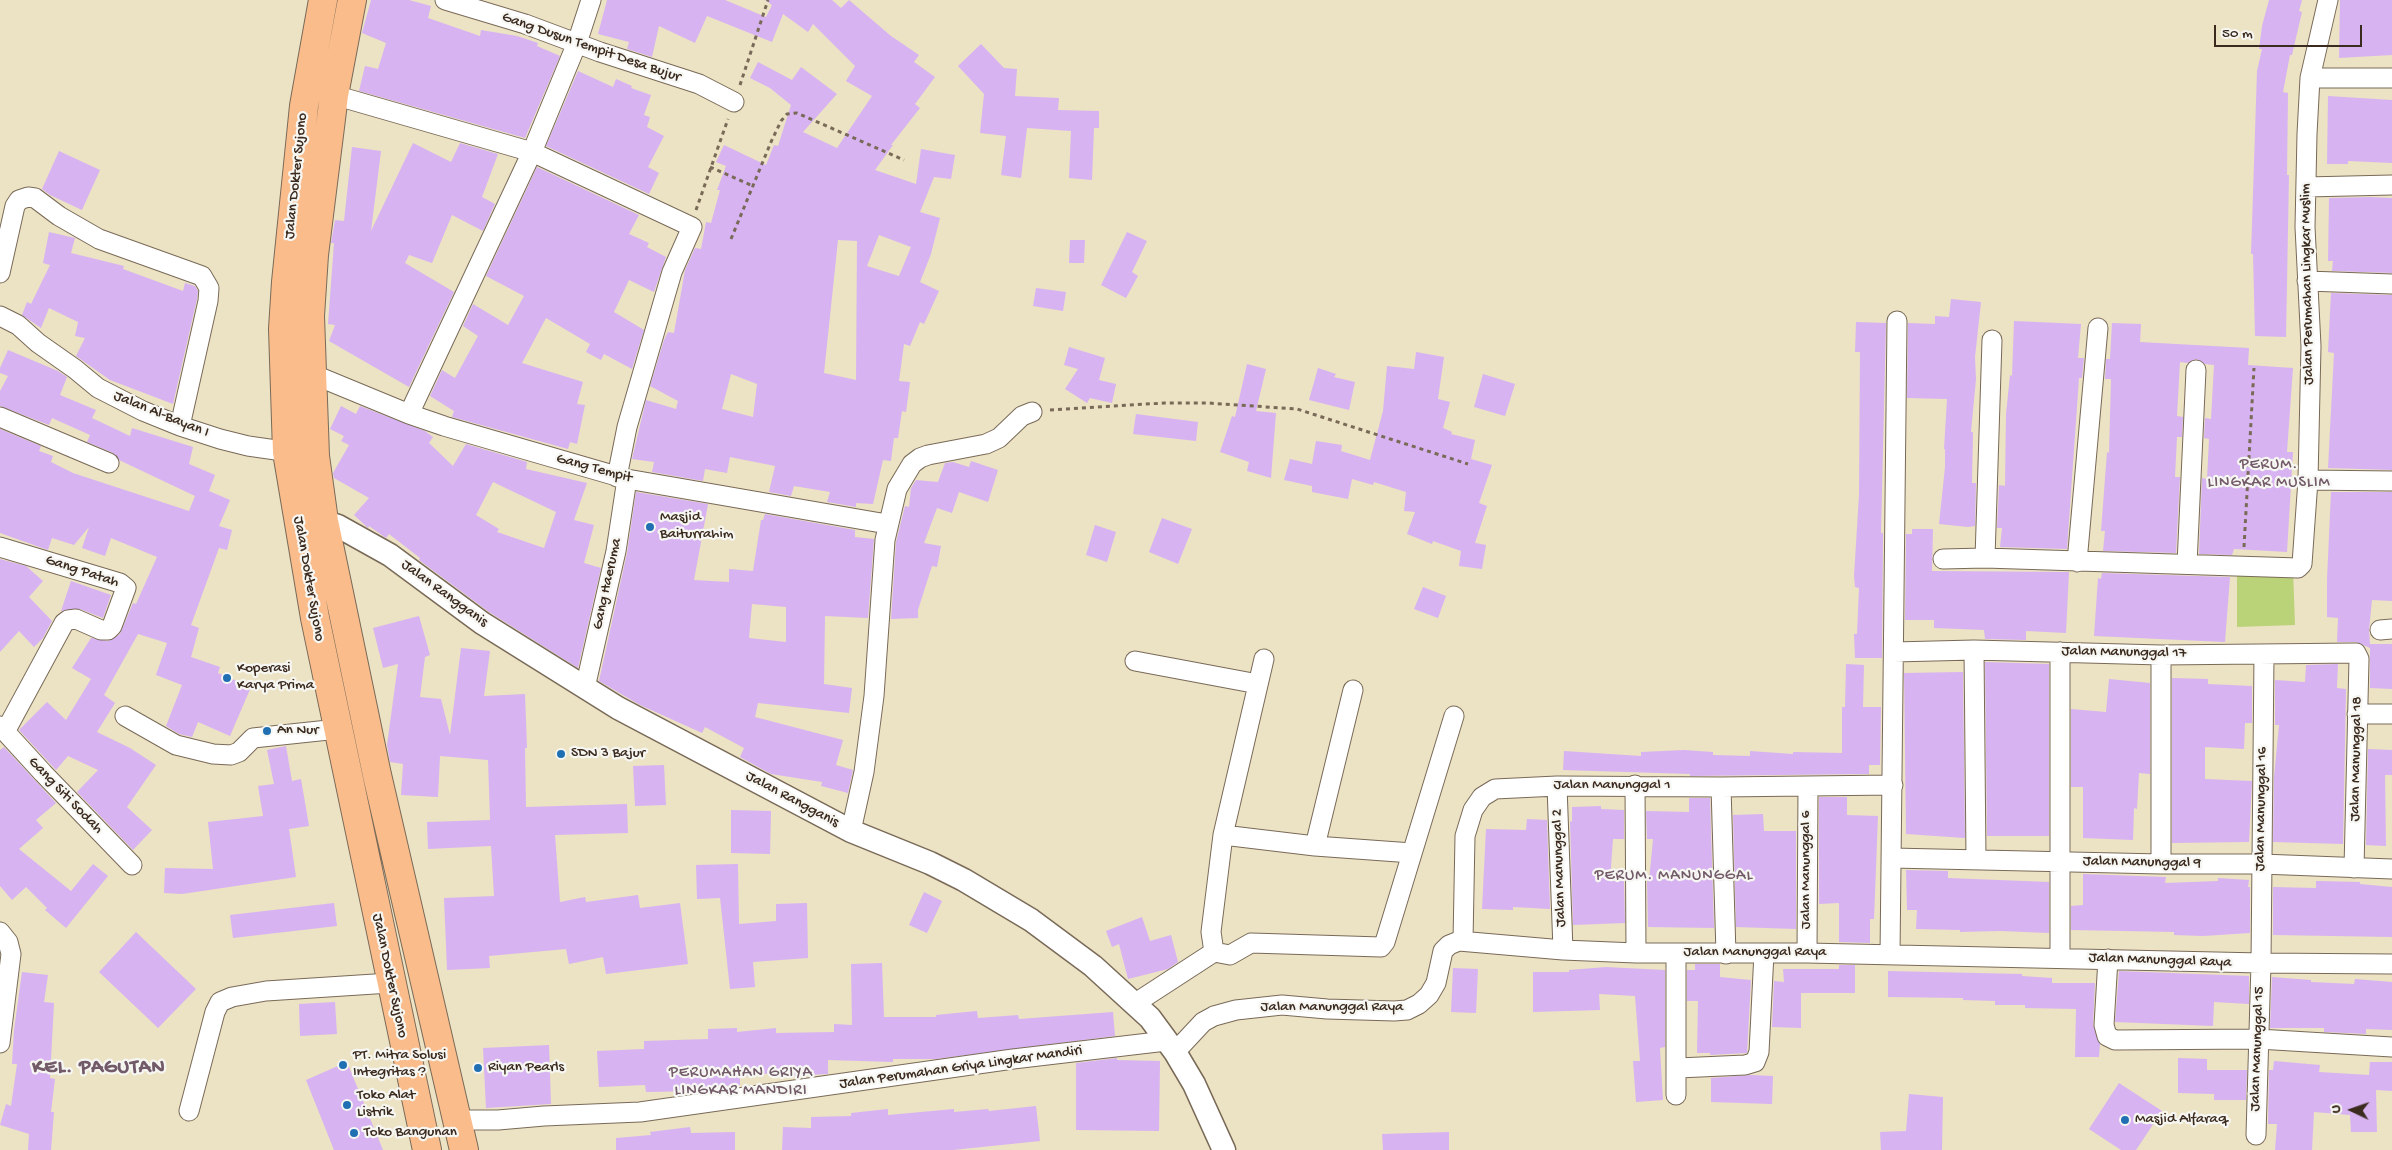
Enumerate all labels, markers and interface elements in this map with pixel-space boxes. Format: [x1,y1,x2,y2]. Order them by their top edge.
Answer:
street label: Gang Dusun Tempit Desa Bujur [499,9,683,87]
scale bar [2217,15,2364,47]
text: 50 m [2222,25,2253,43]
street label: Jalan Dokter Sujono [281,112,313,240]
street label: Jalan Perumahan Lingkar Muslim [2297,183,2319,385]
street label: Jalan Al-Bayan I [111,388,211,442]
street label: Gang Tempit [554,450,634,488]
district label: PERUM. LINGKAR MUSLIM [2206,456,2332,494]
place label: Masjid Baiturrahim [660,509,733,544]
street label: Jalan Dokter Sujono [288,515,328,643]
marker: Masjid Baiturrahim [644,521,656,533]
street label: Gang Haeruma [590,537,626,631]
street label: Gang Patah [43,552,121,592]
street label: Jalan Rangganis [397,556,491,632]
street label: Jalan Manunggal 17 [2061,643,2187,663]
place label: Koperasi Karya Prima [237,660,314,695]
marker: Koperasi Karya Prima [221,672,233,684]
street label: Jalan Manunggal 18 [2347,696,2367,822]
place label: An Nur [277,722,319,740]
marker: An Nur [261,725,273,737]
place label: SDN 3 Bajur [571,745,645,763]
street label: Jalan Manunggal 16 [2252,747,2272,871]
marker: SDN 3 Bajur [555,748,567,760]
street label: Gang Siti Sodah [24,754,106,838]
street label: Jalan Rangganis [742,768,842,832]
street label: Jalan Manunggal 1 [1554,777,1670,795]
street label: Jalan Manunggal 2 [1549,809,1571,927]
street label: Jalan Manunggal 6 [1798,811,1816,929]
street label: Jalan Manunggal 9 [2083,853,2201,873]
district label: PERUM. MANUNGGAL [1593,867,1755,887]
street label: Jalan Dokter Sujono [367,912,411,1040]
street label: Jalan Manunggal Raya [1684,944,1826,962]
street label: Jalan Manunggal Raya [2088,950,2232,972]
street label: Jalan Manunggal 15 [2247,986,2269,1112]
street label: Jalan Manunggal Raya [1261,999,1403,1017]
street label: Jalan Perumahan Griya Lingkar Mandiri [838,1042,1084,1094]
place label: PT. Mitra Solusi Integritas ? [353,1047,446,1082]
district label: KEL. PAGUTAN [31,1057,167,1081]
marker: PT. Mitra Solusi Integritas ? [337,1059,349,1071]
place label: Riyan Pearls [488,1059,564,1077]
marker: Riyan Pearls [472,1062,484,1074]
district label: PERUMAHAN GRIYA LINGKAR MANDIRI [667,1064,815,1102]
north arrow [2327,1085,2377,1135]
place label: Toko Alat Listrik [357,1087,415,1122]
marker: Toko Alat Listrik [341,1099,353,1111]
text: U [2328,1105,2345,1114]
place label: Masjid Alfaraq [2135,1111,2227,1129]
marker: Masjid Alfaraq [2119,1114,2131,1126]
place label: Toko Bangunan [364,1124,457,1142]
marker: Toko Bangunan [348,1127,360,1139]

